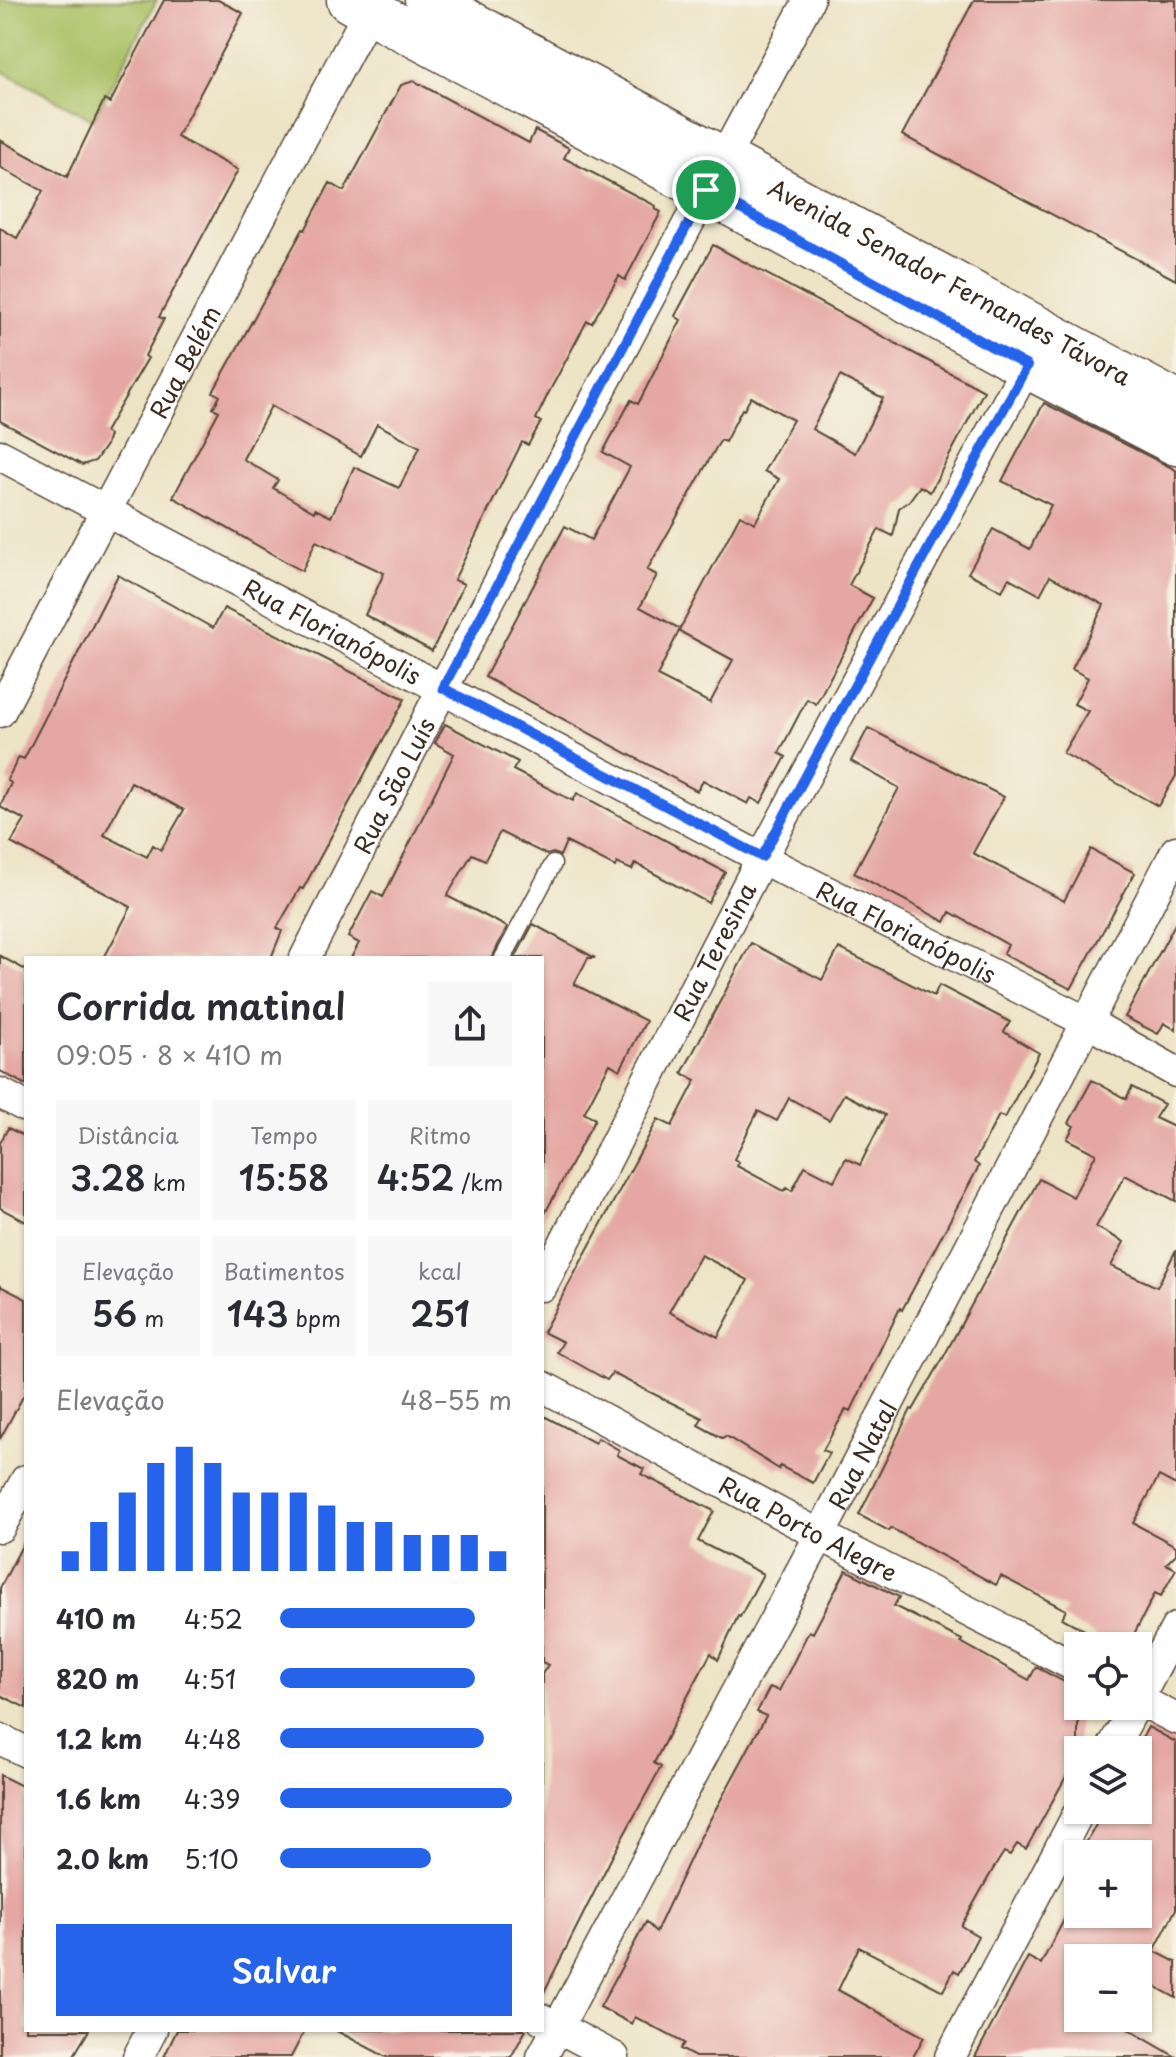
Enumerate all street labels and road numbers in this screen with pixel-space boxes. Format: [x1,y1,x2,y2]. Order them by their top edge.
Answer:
street label: Avenida Senador Fernandes Távora [762,169,1138,394]
street label: Rua Belém [140,299,229,425]
street label: Rua Florianópolis [237,569,428,693]
street label: Rua São Luís [343,711,443,860]
street label: Rua Florianópolis [810,871,1003,992]
street label: Rua Teresina [663,876,764,1027]
street label: Rua Natal [818,1394,905,1516]
street label: Rua Porto Alegre [713,1466,904,1590]

